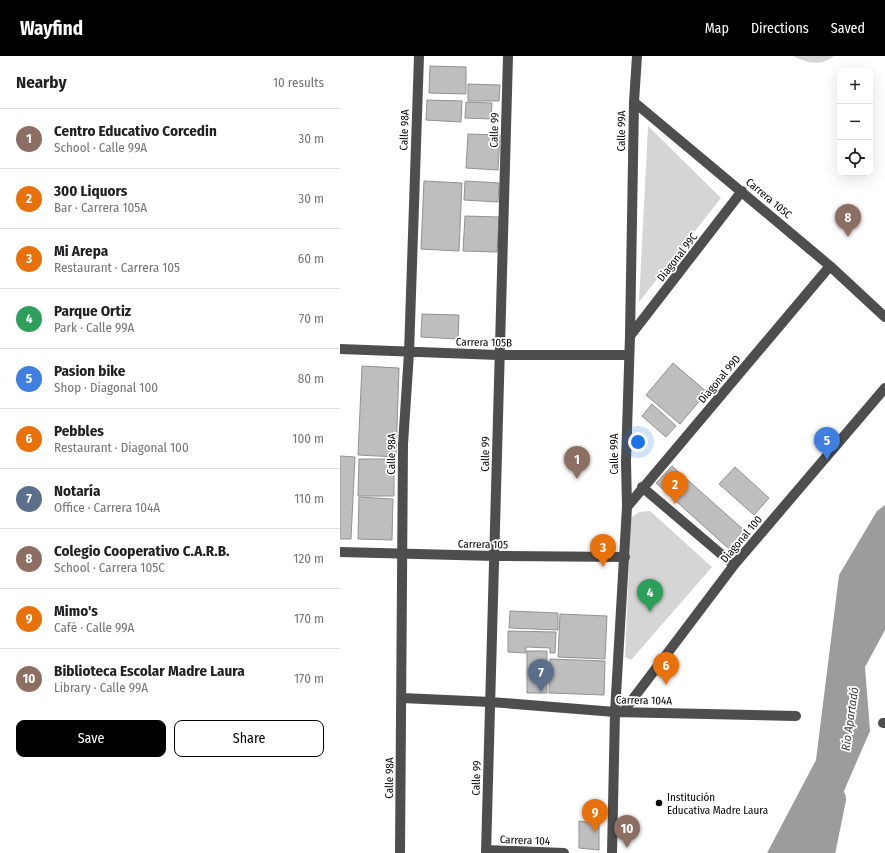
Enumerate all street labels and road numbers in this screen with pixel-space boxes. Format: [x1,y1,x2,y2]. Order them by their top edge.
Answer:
street label: Calle 98A [397,109,412,151]
street label: Calle 99A [615,110,628,152]
street label: Calle 99 [487,112,502,148]
street label: Carrera 105C [743,175,795,222]
street label: Diagonal 99C [654,230,701,284]
street label: Carrera 105B [456,336,512,349]
street label: Diagonal 99D [695,353,743,406]
street label: Calle 98A [385,433,398,475]
street label: Calle 99A [608,433,621,474]
street label: Calle 99 [479,436,492,472]
street label: Diagonal 100 [718,513,765,566]
street label: Carrera 105 [458,538,508,551]
street label: Carrera 104A [616,694,672,707]
street label: Calle 98A [383,757,396,799]
street label: Calle 99 [469,760,484,796]
street label: Carrera 104 [500,833,551,848]

